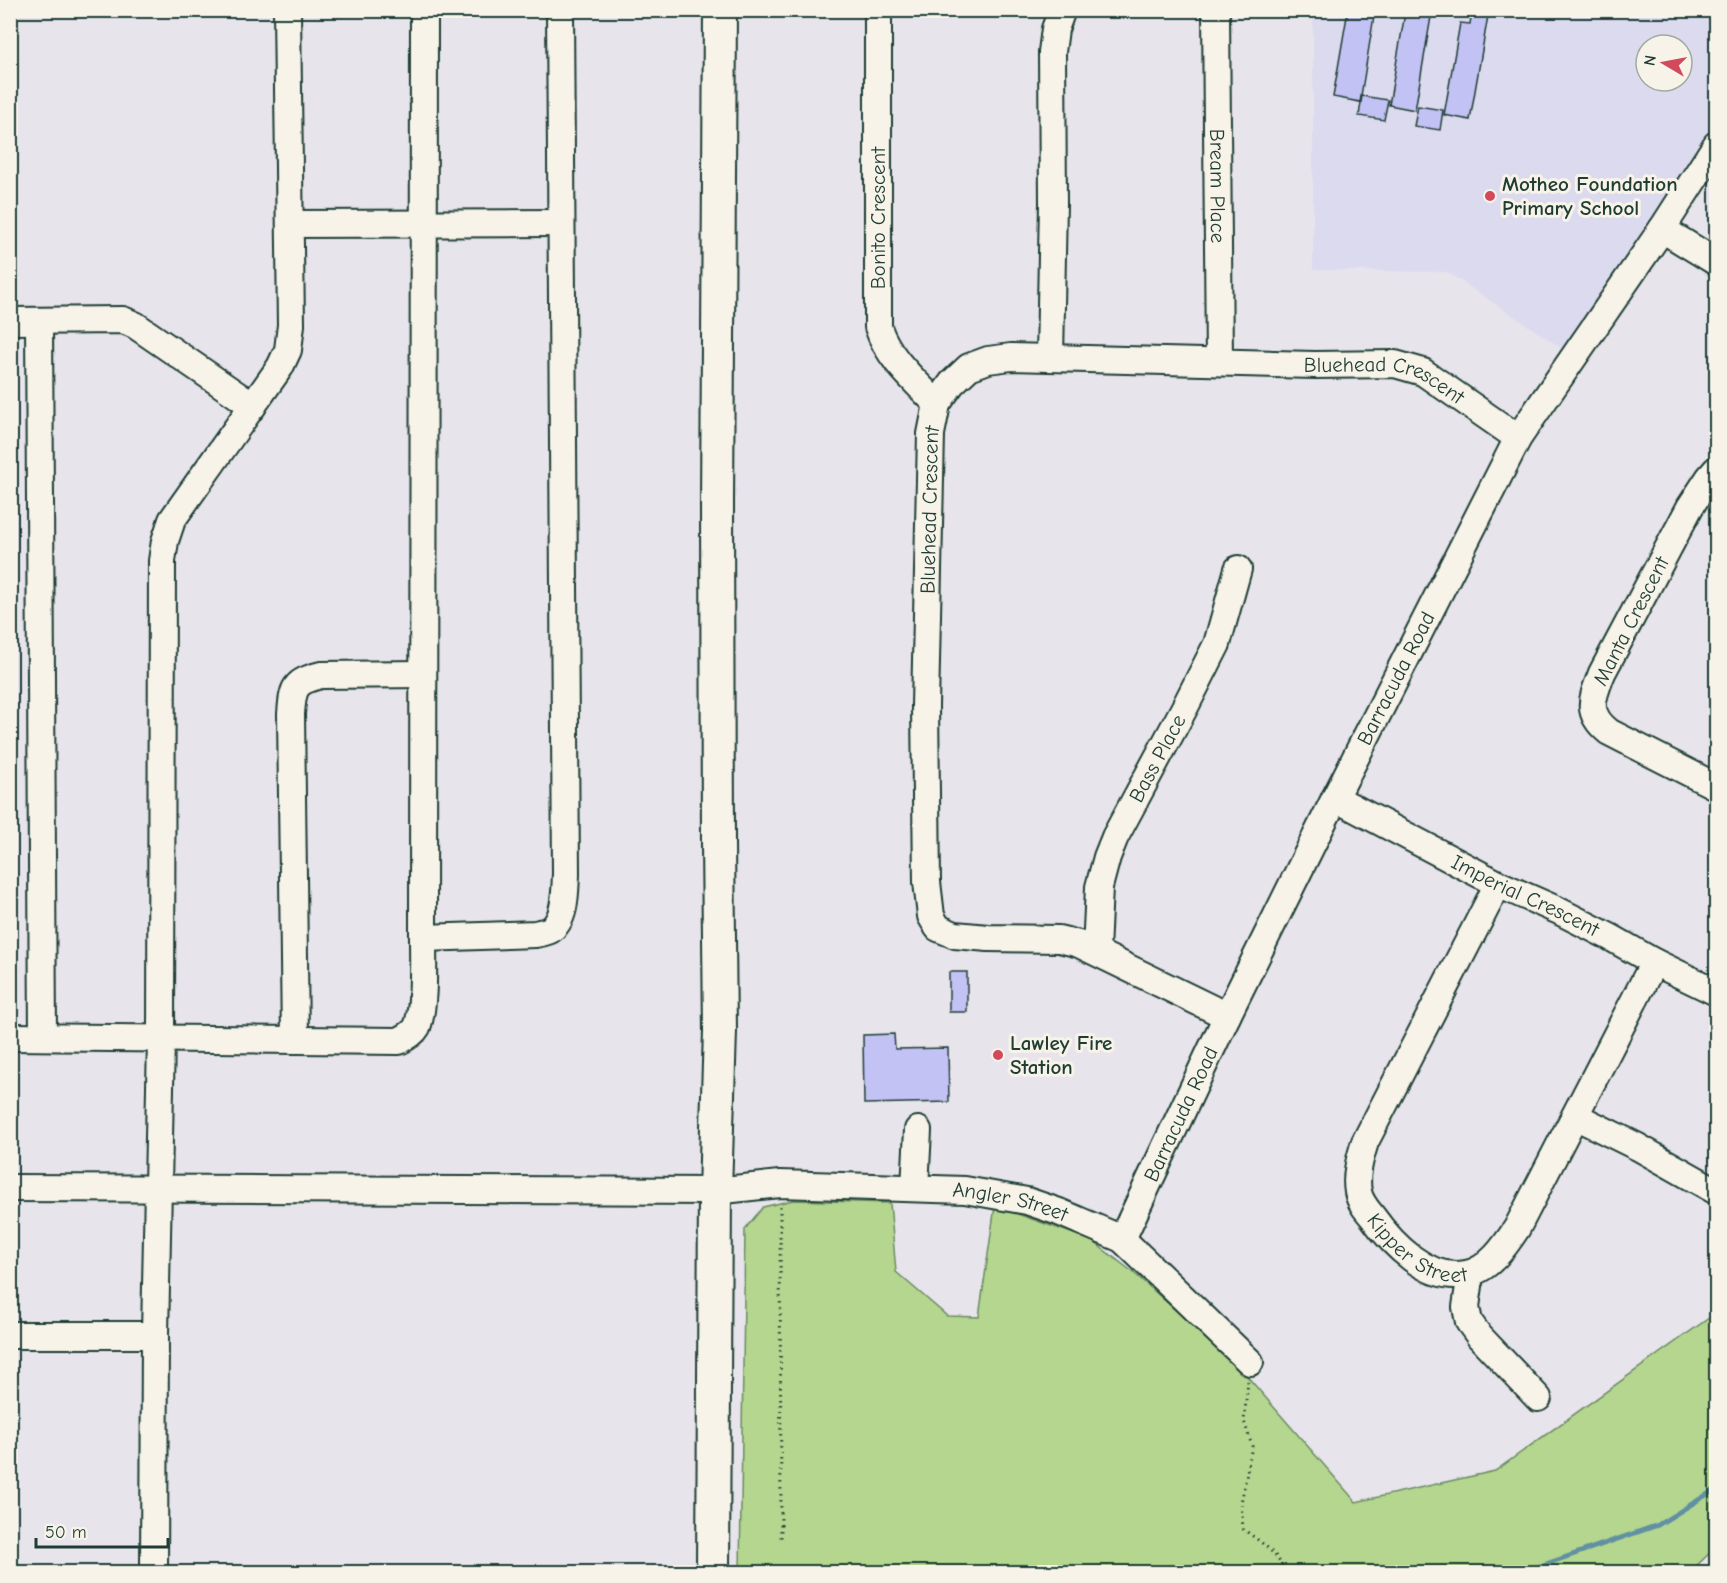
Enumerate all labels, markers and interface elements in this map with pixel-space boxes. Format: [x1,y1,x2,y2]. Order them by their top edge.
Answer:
north arrow [1634,33,1694,93]
text: N [1640,54,1660,67]
street label: Bream Place [1205,129,1230,243]
street label: Bonito Crescent [866,146,890,289]
place label: Motheo Foundation Primary School [1502,172,1678,220]
marker: Motheo Foundation Primary School [1483,189,1497,203]
street label: Bluehead Crescent [1303,352,1470,410]
street label: Bluehead Crescent [915,423,945,594]
street label: Manta Crescent [1588,552,1674,690]
street label: Barracuda Road [1352,608,1440,749]
street label: Bass Place [1124,710,1191,806]
street label: Imperial Crescent [1447,850,1604,942]
place label: Lawley Fire Station [1010,1031,1112,1079]
street label: Barracuda Road [1139,1043,1223,1185]
marker: Lawley Fire Station [991,1048,1005,1062]
street label: Angler Street [952,1178,1073,1227]
street label: Kipper Street [1362,1209,1470,1287]
scale bar [36,1511,168,1549]
text: 50 m [45,1522,87,1543]

